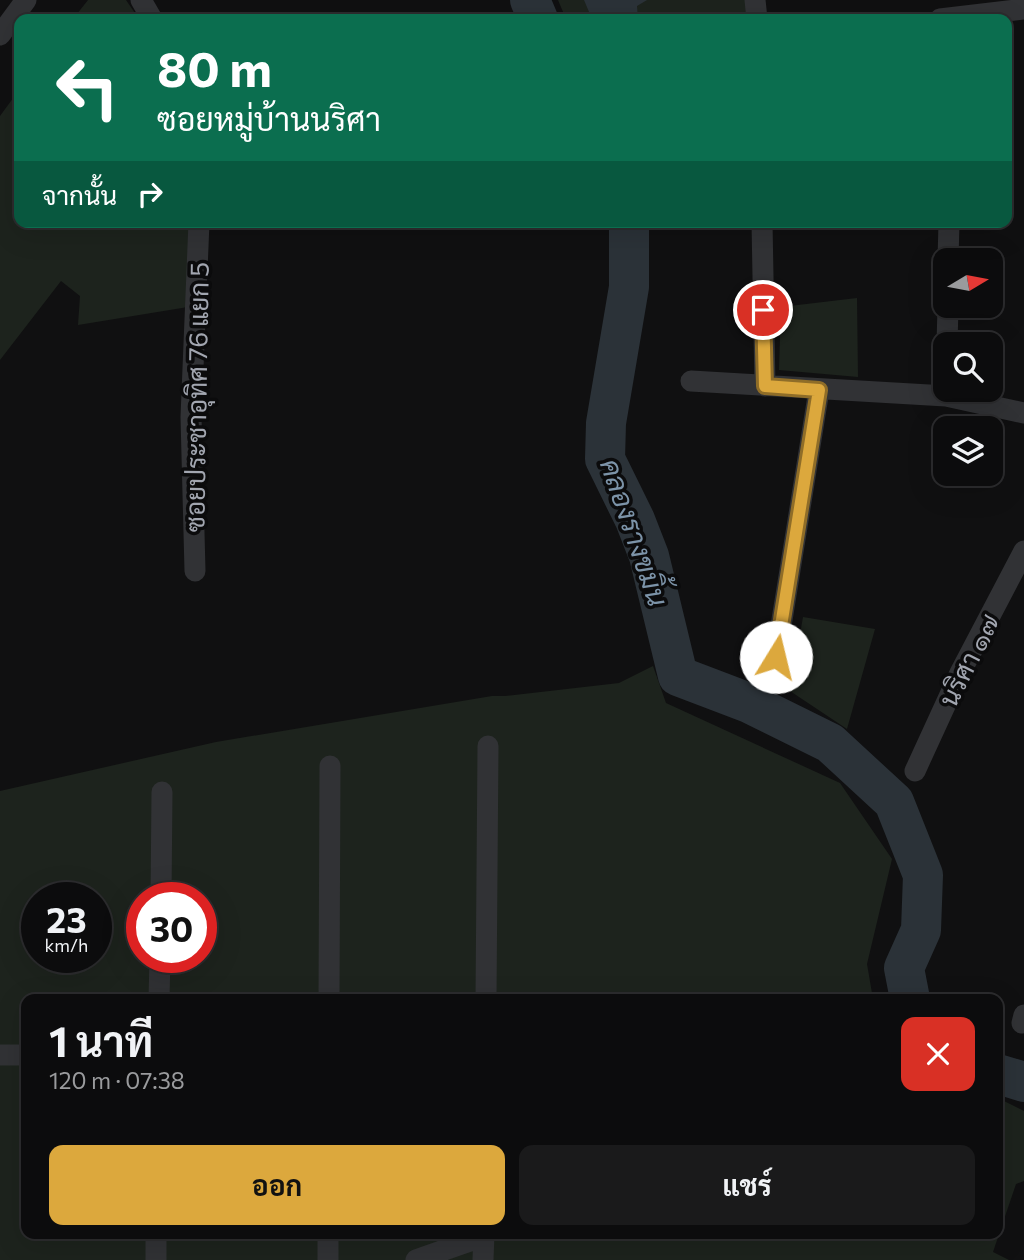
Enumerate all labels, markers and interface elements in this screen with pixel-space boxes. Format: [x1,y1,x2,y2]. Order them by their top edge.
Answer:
text: 80 m [157,37,272,97]
icon: left [42,42,133,133]
text: ซอยหมู่บ้านนริศา [157,98,381,138]
icon: right [131,175,169,213]
text: จากนั้น [42,179,117,210]
north arrow [933,248,1003,318]
map controls [933,248,1003,486]
street label: ซอยประชาอุทิศ 76 แยก 5 [178,262,218,532]
pin [733,280,793,340]
icon: arrive [744,291,782,329]
button: search [933,332,1003,402]
button: layers [933,416,1003,486]
water label: คลองรางขมิ้น [594,452,682,610]
street label: นริศา ๑๗ [932,609,1004,711]
position arrow [739,620,813,694]
speed limit sign: 30 [126,882,217,973]
text: 23 [46,897,87,940]
text: km/h [45,934,88,956]
text: 1 นาที [49,1014,153,1066]
button: close [901,1017,975,1091]
text: 120 m · 07:38 [49,1066,185,1094]
button: ออก [49,1145,505,1225]
button: แชร์ [519,1145,975,1225]

